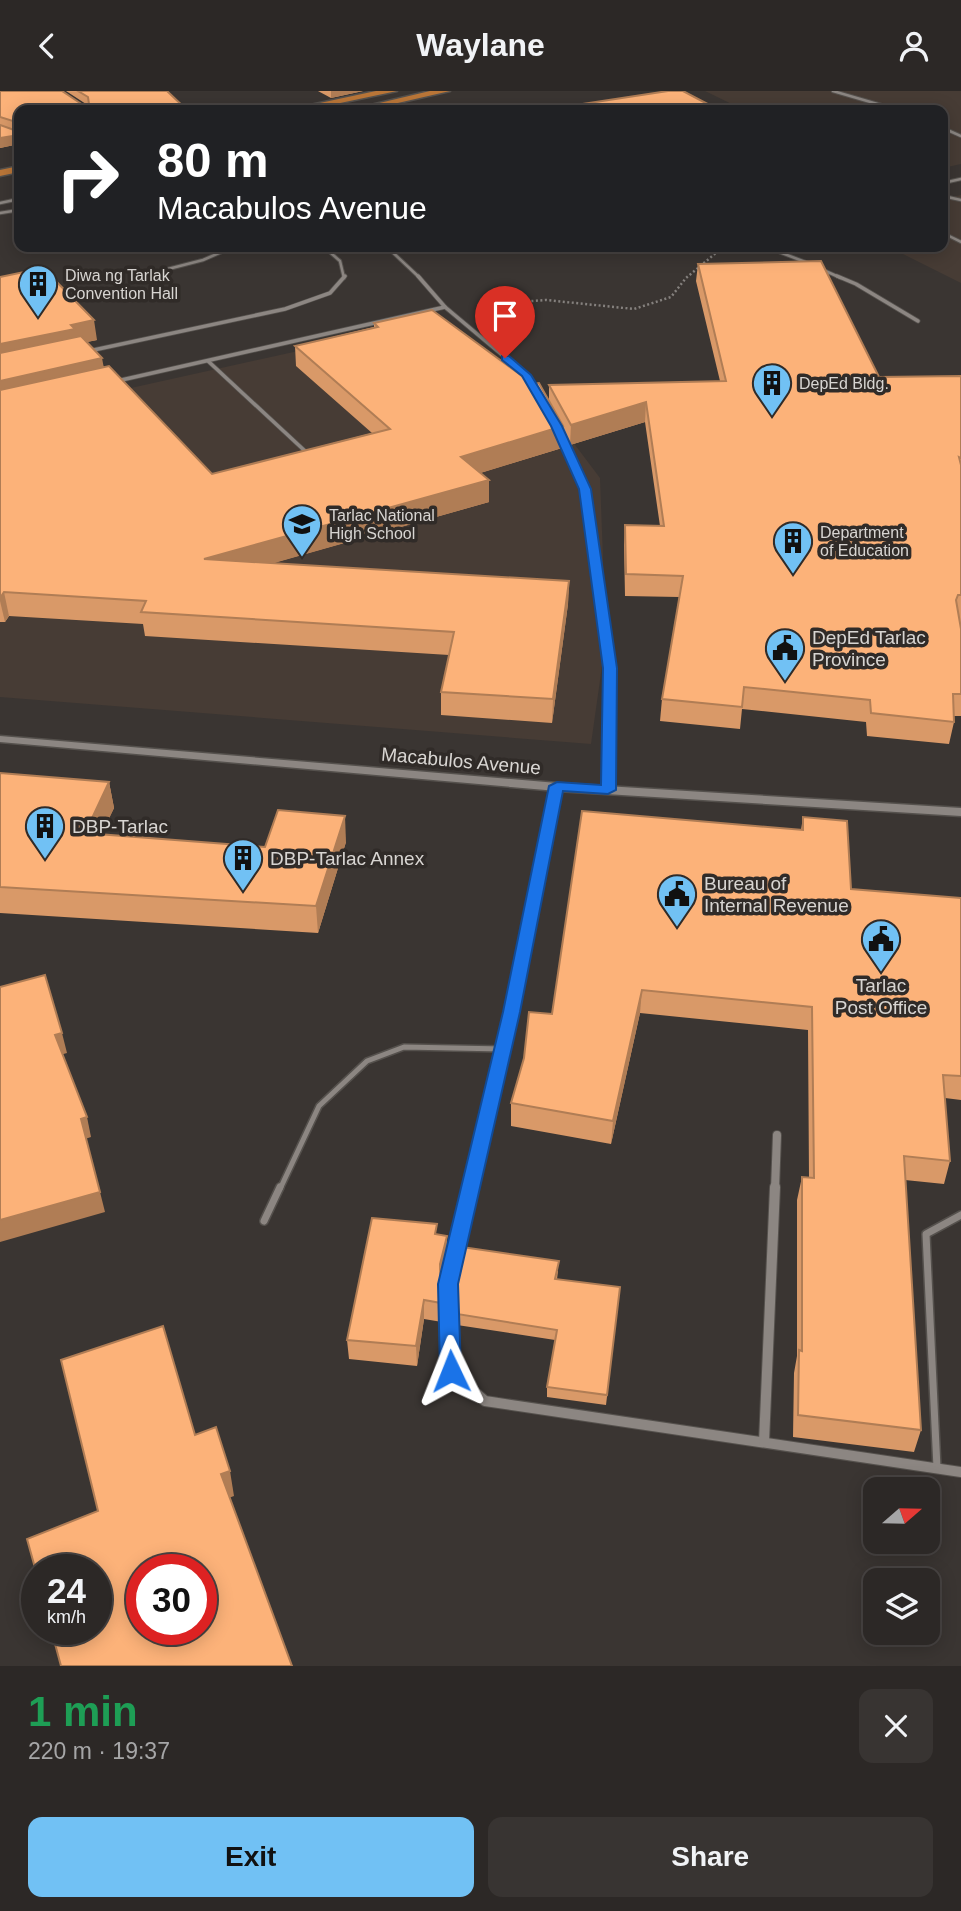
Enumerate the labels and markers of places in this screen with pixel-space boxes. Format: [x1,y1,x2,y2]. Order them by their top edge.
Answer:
building icon: Diwa ng Tarlak Convention Hall [17,263,59,318]
place label: Diwa ng Tarlak Convention Hall [65,267,178,302]
pin [475,286,535,358]
building icon: DepEd Bldg. [751,362,793,417]
place label: DepEd Bldg. [799,375,889,392]
school or university icon: Tarlac National High School [281,503,323,558]
place label: Tarlac National High School [329,507,435,542]
building icon: Department of Education [772,520,814,575]
place label: Department of Education [820,524,909,559]
public building icon: DepEd Tarlac Province [764,627,806,682]
place label: DepEd Tarlac Province [812,627,926,670]
building icon: DBP-Tarlac [24,805,66,860]
place label: DBP-Tarlac [72,816,168,837]
building icon: DBP-Tarlac Annex [222,837,264,892]
place label: DBP-Tarlac Annex [270,848,425,869]
public building icon: Bureau of Internal Revenue [656,873,698,928]
place label: Bureau of Internal Revenue [704,873,849,916]
public building icon: Tarlac Post Office [860,918,902,973]
place label: Tarlac Post Office [835,975,927,1018]

